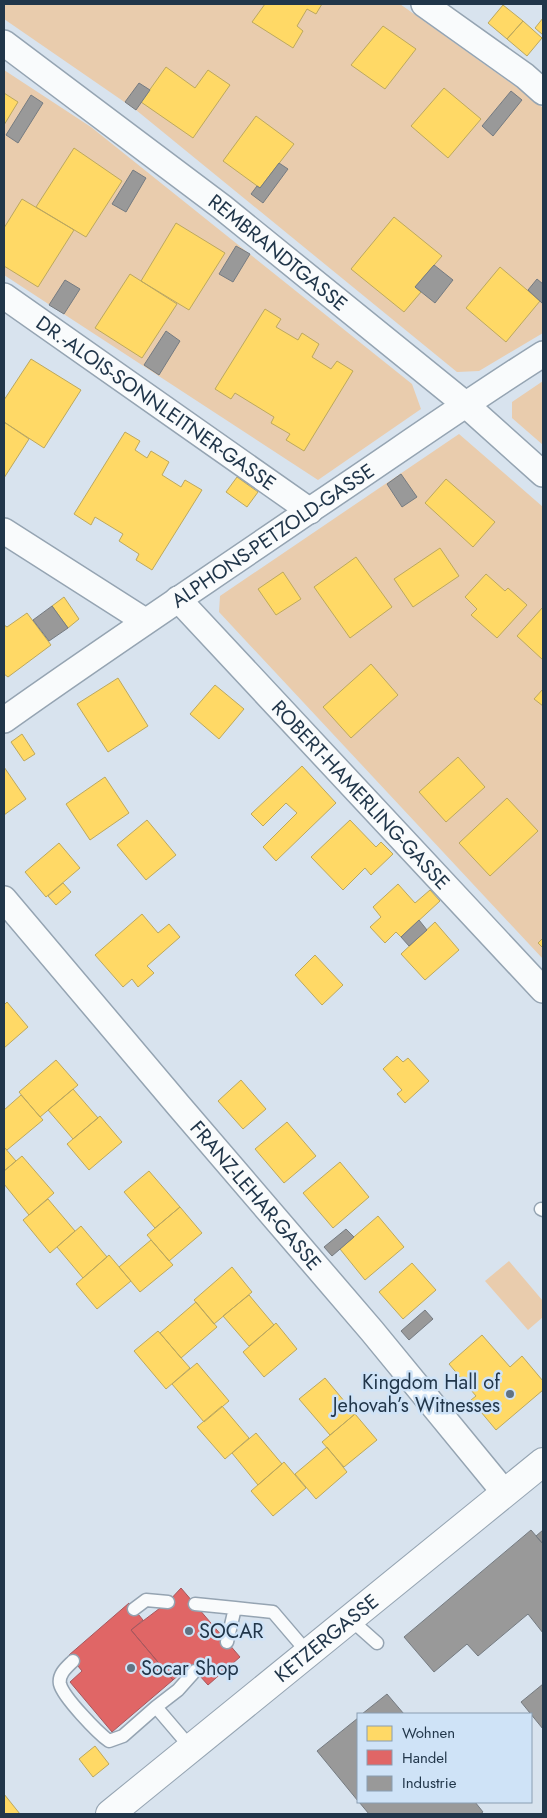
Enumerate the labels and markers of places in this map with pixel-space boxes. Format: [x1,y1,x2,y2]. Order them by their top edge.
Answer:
place label: Kingdom Hall of Jehovah’s Witnesses [330,1368,501,1420]
marker: Kingdom Hall of Jehovah’s Witnesses [504,1388,516,1400]
place label: SOCAR [199,1617,264,1646]
marker: SOCAR [183,1625,195,1637]
place label: Socar Shop [141,1654,239,1683]
marker: Socar Shop [125,1662,137,1674]

